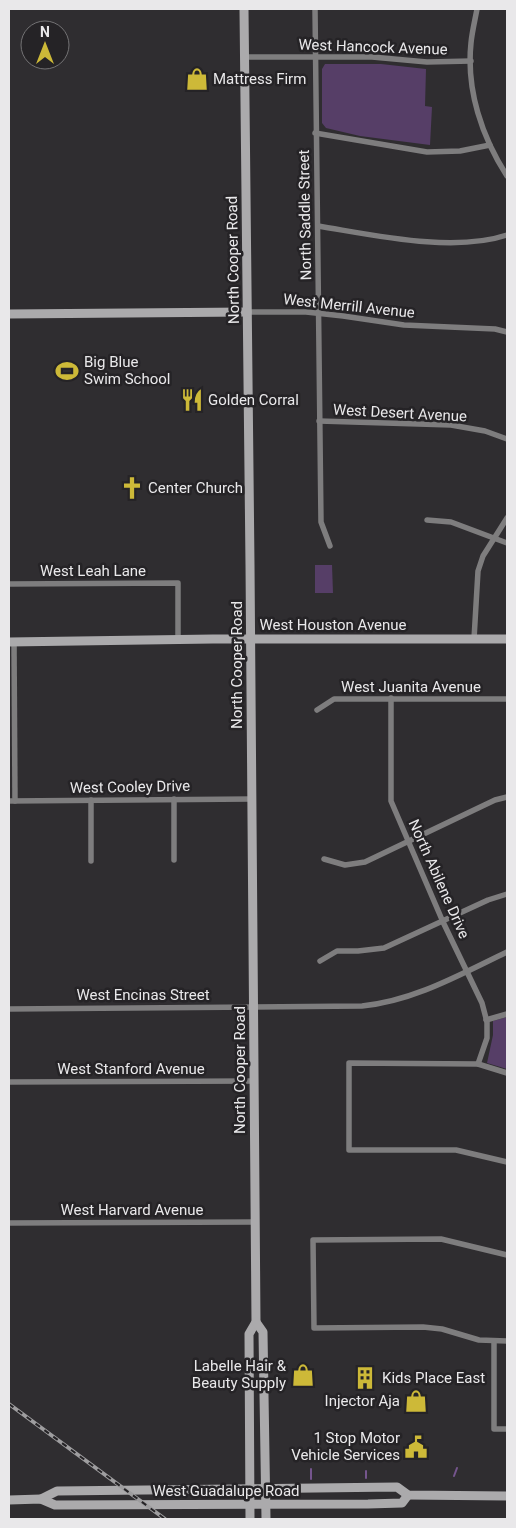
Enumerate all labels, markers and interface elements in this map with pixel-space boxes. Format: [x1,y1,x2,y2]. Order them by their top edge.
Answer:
north arrow [20,20,70,70]
text: N [40,24,50,40]
street label: West Hancock Avenue [298,35,448,59]
shop icon: Mattress Firm [184,66,210,92]
place label: Mattress Firm [213,70,306,88]
street label: North Saddle Street [295,150,315,280]
street label: North Cooper Road [223,196,243,324]
street label: West Merrill Avenue [282,290,416,322]
place label: Big Blue Swim School [84,353,170,388]
sports icon: Big Blue Swim School [54,358,80,384]
restaurant icon: Golden Corral [179,387,205,413]
place label: Golden Corral [208,391,299,409]
street label: West Desert Avenue [333,401,467,425]
church icon: Center Church [119,475,145,501]
place label: Center Church [148,479,243,497]
street label: West Leah Lane [40,562,146,580]
street label: North Cooper Road [228,601,246,729]
street label: West Houston Avenue [259,616,407,634]
street label: West Juanita Avenue [341,678,481,696]
street label: West Cooley Drive [70,777,190,797]
street label: North Abilene Drive [405,817,473,941]
street label: West Encinas Street [76,986,210,1004]
street label: North Cooper Road [231,1006,249,1134]
street label: West Stanford Avenue [57,1060,205,1078]
street label: West Harvard Avenue [61,1201,204,1219]
place label: Labelle Hair & Beauty Supply [192,1357,287,1392]
shop icon: Labelle Hair & Beauty Supply [290,1362,316,1388]
building icon: Kids Place East [352,1365,378,1391]
place label: Kids Place East [382,1369,485,1387]
shop icon: Injector Aja [403,1388,429,1414]
place label: Injector Aja [325,1392,400,1410]
place label: 1 Stop Motor Vehicle Services [291,1429,400,1464]
public building icon: 1 Stop Motor Vehicle Services [403,1434,429,1460]
street label: West Guadalupe Road [152,1482,300,1500]

